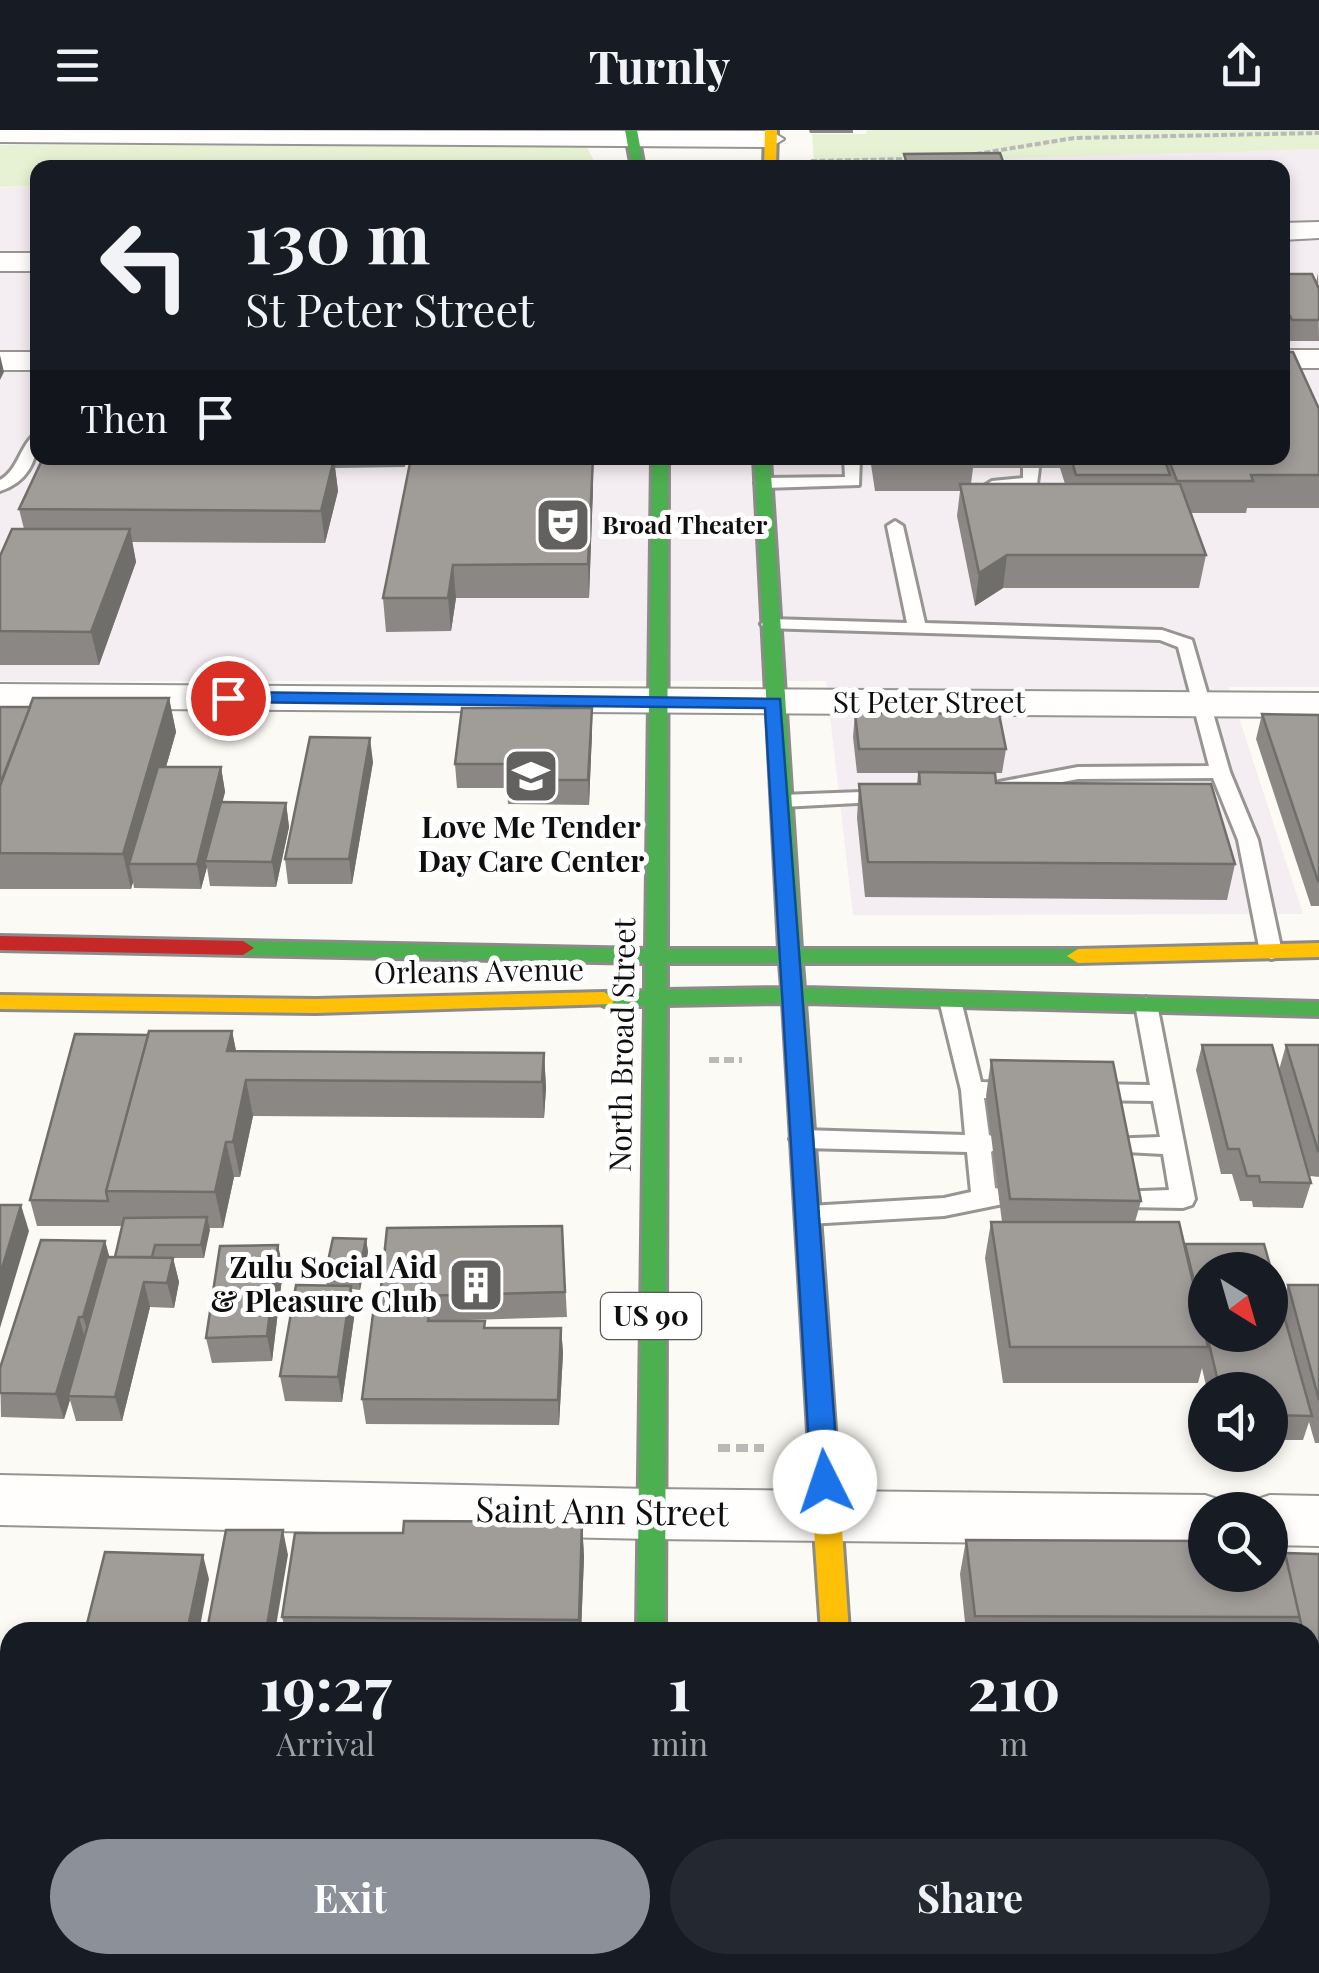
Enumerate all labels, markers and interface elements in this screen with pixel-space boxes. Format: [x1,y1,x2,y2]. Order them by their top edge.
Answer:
text: Turnly [589,35,730,95]
icon: menu [50,38,105,93]
icon: share [1214,38,1269,93]
text: 130 m [245,188,430,282]
icon: left [80,200,210,330]
text: St Peter Street [245,278,534,338]
icon: arrive [188,390,243,445]
text: Then [80,392,168,443]
theatre icon: Broad Theater [533,495,593,555]
place label: Broad Theater [602,507,768,540]
pin [186,656,271,741]
icon: arrive [201,671,256,726]
street label: St Peter Street [833,681,1026,721]
school or university icon: Love Me Tender Day Care Center [501,746,561,806]
place label: Love Me Tender Day Care Center [418,806,644,880]
street label: North Broad Street [599,917,643,1172]
street label: Orleans Avenue [374,948,584,992]
place label: Zulu Social Aid & Pleasure Club [210,1246,437,1320]
north arrow [1188,1252,1288,1352]
map controls [1188,1252,1288,1592]
building icon: Zulu Social Aid & Pleasure Club [446,1255,506,1315]
road number: US 90 [601,1293,701,1339]
button: sound [1188,1372,1288,1472]
position arrow [773,1430,877,1534]
street label: Saint Ann Street [475,1484,730,1535]
button: search [1188,1492,1288,1592]
text: 19:27 [259,1646,392,1726]
text: 1 [668,1646,691,1726]
text: 210 [967,1646,1061,1726]
text: Arrival [276,1721,375,1764]
text: min [651,1721,708,1764]
text: m [1000,1721,1028,1764]
button: Exit [50,1839,650,1954]
button: Share [670,1839,1270,1954]

